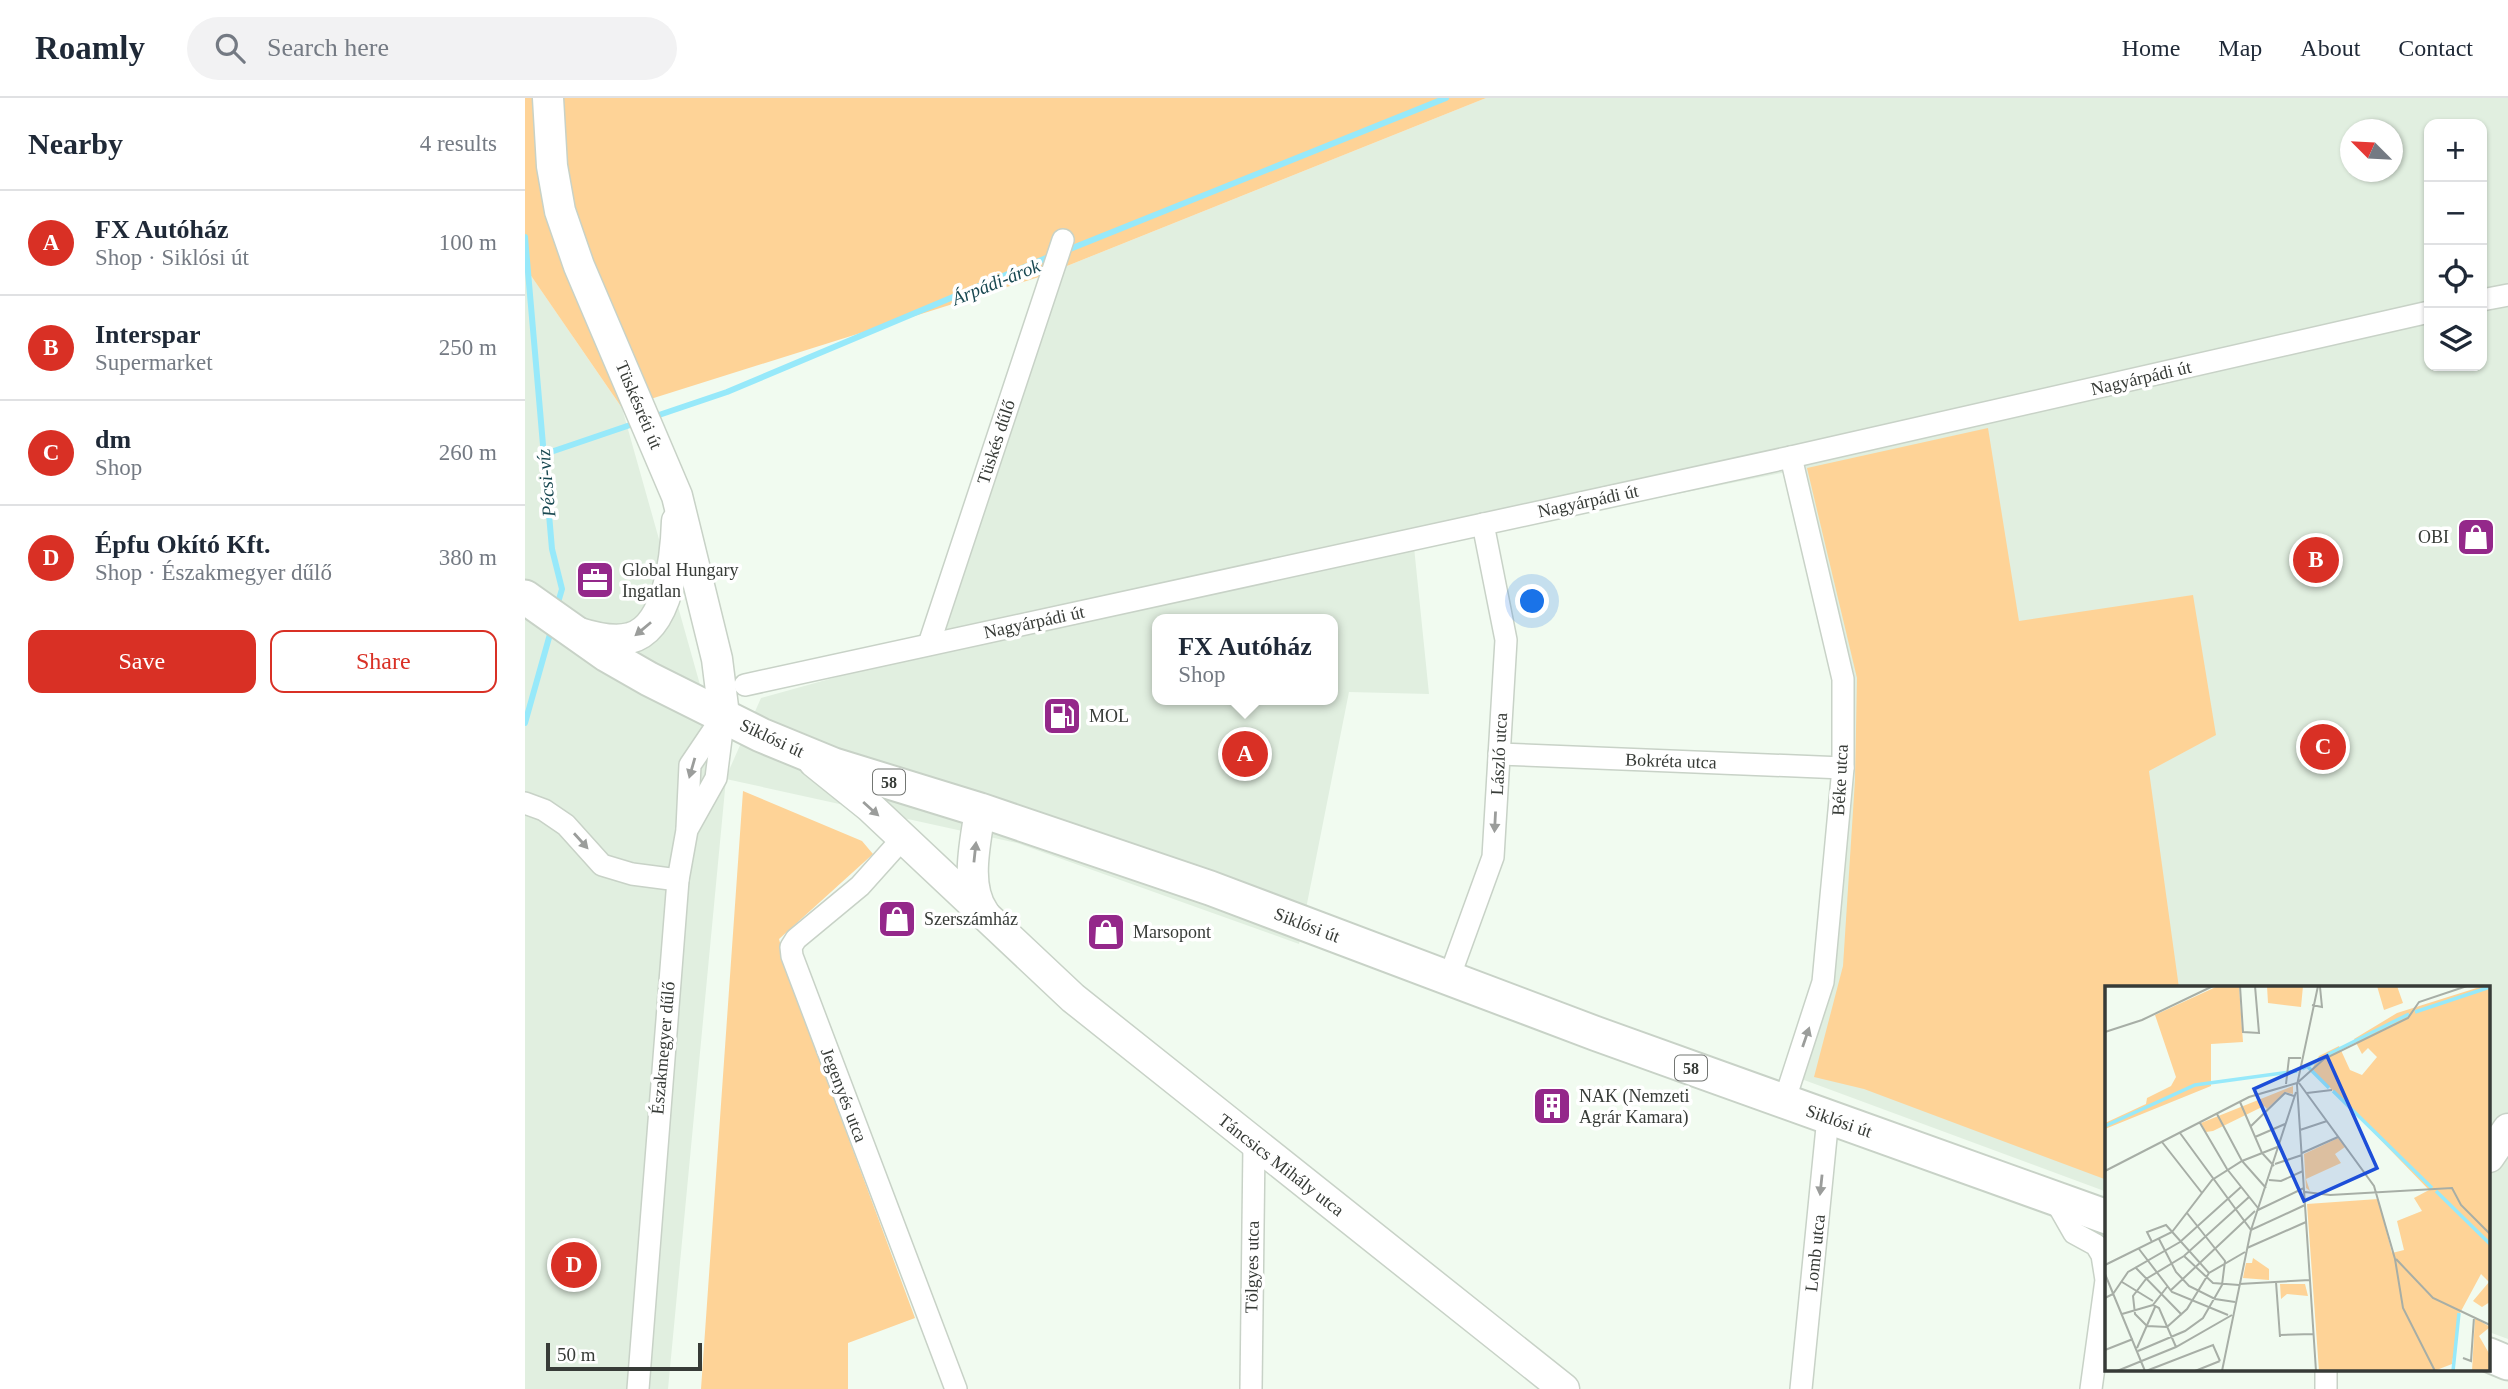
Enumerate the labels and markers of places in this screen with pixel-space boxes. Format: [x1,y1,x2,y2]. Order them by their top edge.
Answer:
shop icon: OBI [2455,516,2497,558]
place label: OBI [2418,527,2449,547]
pin: B [2293,534,2339,586]
office icon: Global Hungary Ingatlan [574,559,616,601]
place label: Global Hungary Ingatlan [622,560,738,601]
fuel station icon: MOL [1041,695,1083,737]
place label: MOL [1089,706,1129,726]
pin: C [2300,721,2346,773]
pin: A [1222,728,1268,780]
shop icon: Szerszámház [876,898,918,940]
place label: Szerszámház [924,909,1018,929]
shop icon: Marsopont [1085,911,1127,953]
place label: Marsopont [1133,922,1211,942]
building icon: NAK (Nemzeti Agrár Kamara) [1531,1085,1573,1127]
place label: NAK (Nemzeti Agrár Kamara) [1579,1086,1689,1128]
pin: D [551,1239,597,1291]

